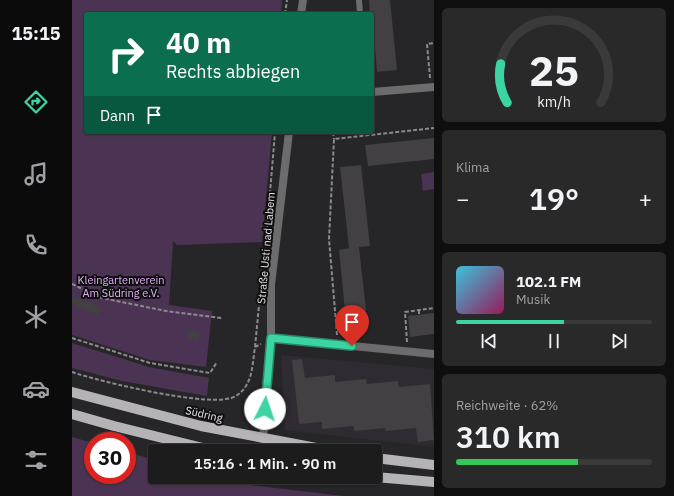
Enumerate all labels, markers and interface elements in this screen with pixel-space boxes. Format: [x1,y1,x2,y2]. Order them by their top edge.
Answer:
text: 15:15 [11,22,61,45]
text: 40 m [166,24,231,61]
icon: right [100,28,152,80]
text: 25 [529,43,579,97]
text: Rechts abbiegen [166,60,300,83]
icon: directions [22,88,50,116]
text: km/h [537,92,571,111]
icon: arrive [143,104,165,126]
text: Dann [100,106,135,125]
text: Klima [456,159,489,176]
icon: music [22,160,50,188]
text: 19° [529,179,579,218]
text: − [456,184,469,213]
text: + [639,184,652,213]
street label: Straße Usti nad Labem [254,191,278,305]
icon: phone [22,231,50,259]
text: 102.1 FM [516,272,581,291]
park label: Kleingartenverein Am Südring e.V. [77,273,165,300]
text: Musik [516,291,550,308]
icon: climate [22,303,50,331]
pin [335,305,369,346]
icon: arrive [341,311,363,333]
icon: previous [478,330,500,352]
icon: pause [543,330,565,352]
icon: next [608,330,630,352]
icon: car [22,375,50,403]
position arrow [244,388,286,430]
text: Reichweite · 62% [456,397,558,414]
street label: Südring [184,403,224,425]
text: 310 km [456,417,561,456]
speed limit sign: 30 [84,432,136,484]
icon: filters [22,446,50,474]
text: 15:16 · 1 Min. · 90 m [194,454,336,473]

